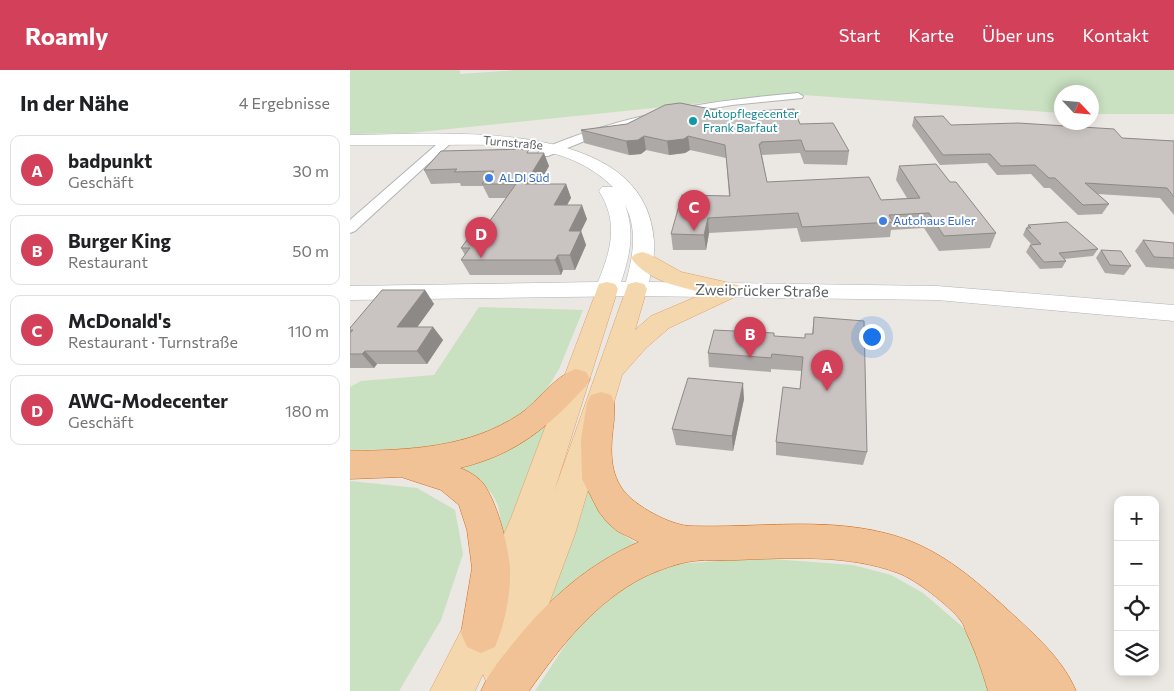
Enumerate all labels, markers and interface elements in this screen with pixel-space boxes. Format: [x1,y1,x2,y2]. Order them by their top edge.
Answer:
text: Roamly [25,21,108,50]
text: Start [839,24,881,46]
text: Karte [909,24,954,46]
text: Über uns [982,24,1055,46]
text: Kontakt [1083,24,1149,46]
north arrow [1054,85,1099,130]
text: In der Nähe [20,90,129,115]
text: 4 Ergebnisse [239,93,330,112]
place label: Autopflegecenter Frank Barfaut [703,106,799,134]
marker: Autopflegecenter Frank Barfaut [687,115,699,127]
street label: Turnstraße [483,132,544,152]
text: badpunkt [68,149,152,172]
text: A [31,161,43,180]
text: 30 m [292,161,329,180]
place label: ALDI Süd [499,170,549,184]
text: Geschäft [68,172,134,191]
marker: ALDI Süd [483,172,495,184]
pin: C [678,190,710,231]
place label: Autohaus Euler [893,213,976,227]
marker: Autohaus Euler [877,215,889,227]
pin: D [465,217,497,258]
text: Burger King [68,229,171,252]
text: B [32,241,42,260]
text: 50 m [292,241,329,260]
text: Restaurant [68,252,148,271]
street label: Zweibrücker Straße [695,280,829,300]
text: McDonald's [68,309,171,332]
pin: B [734,317,766,358]
text: C [32,321,42,340]
text: 110 m [288,321,329,340]
your location [859,324,885,350]
text: Restaurant · Turnstraße [68,332,238,351]
pin: A [811,350,843,391]
text: AWG-Modecenter [68,389,228,412]
text: D [31,401,43,420]
text: 180 m [285,401,329,420]
text: Geschäft [68,412,134,431]
map controls [1114,496,1159,676]
button: + [1114,496,1159,541]
button: − [1114,541,1159,586]
button: locate [1114,586,1159,631]
button: layers [1114,631,1159,676]

